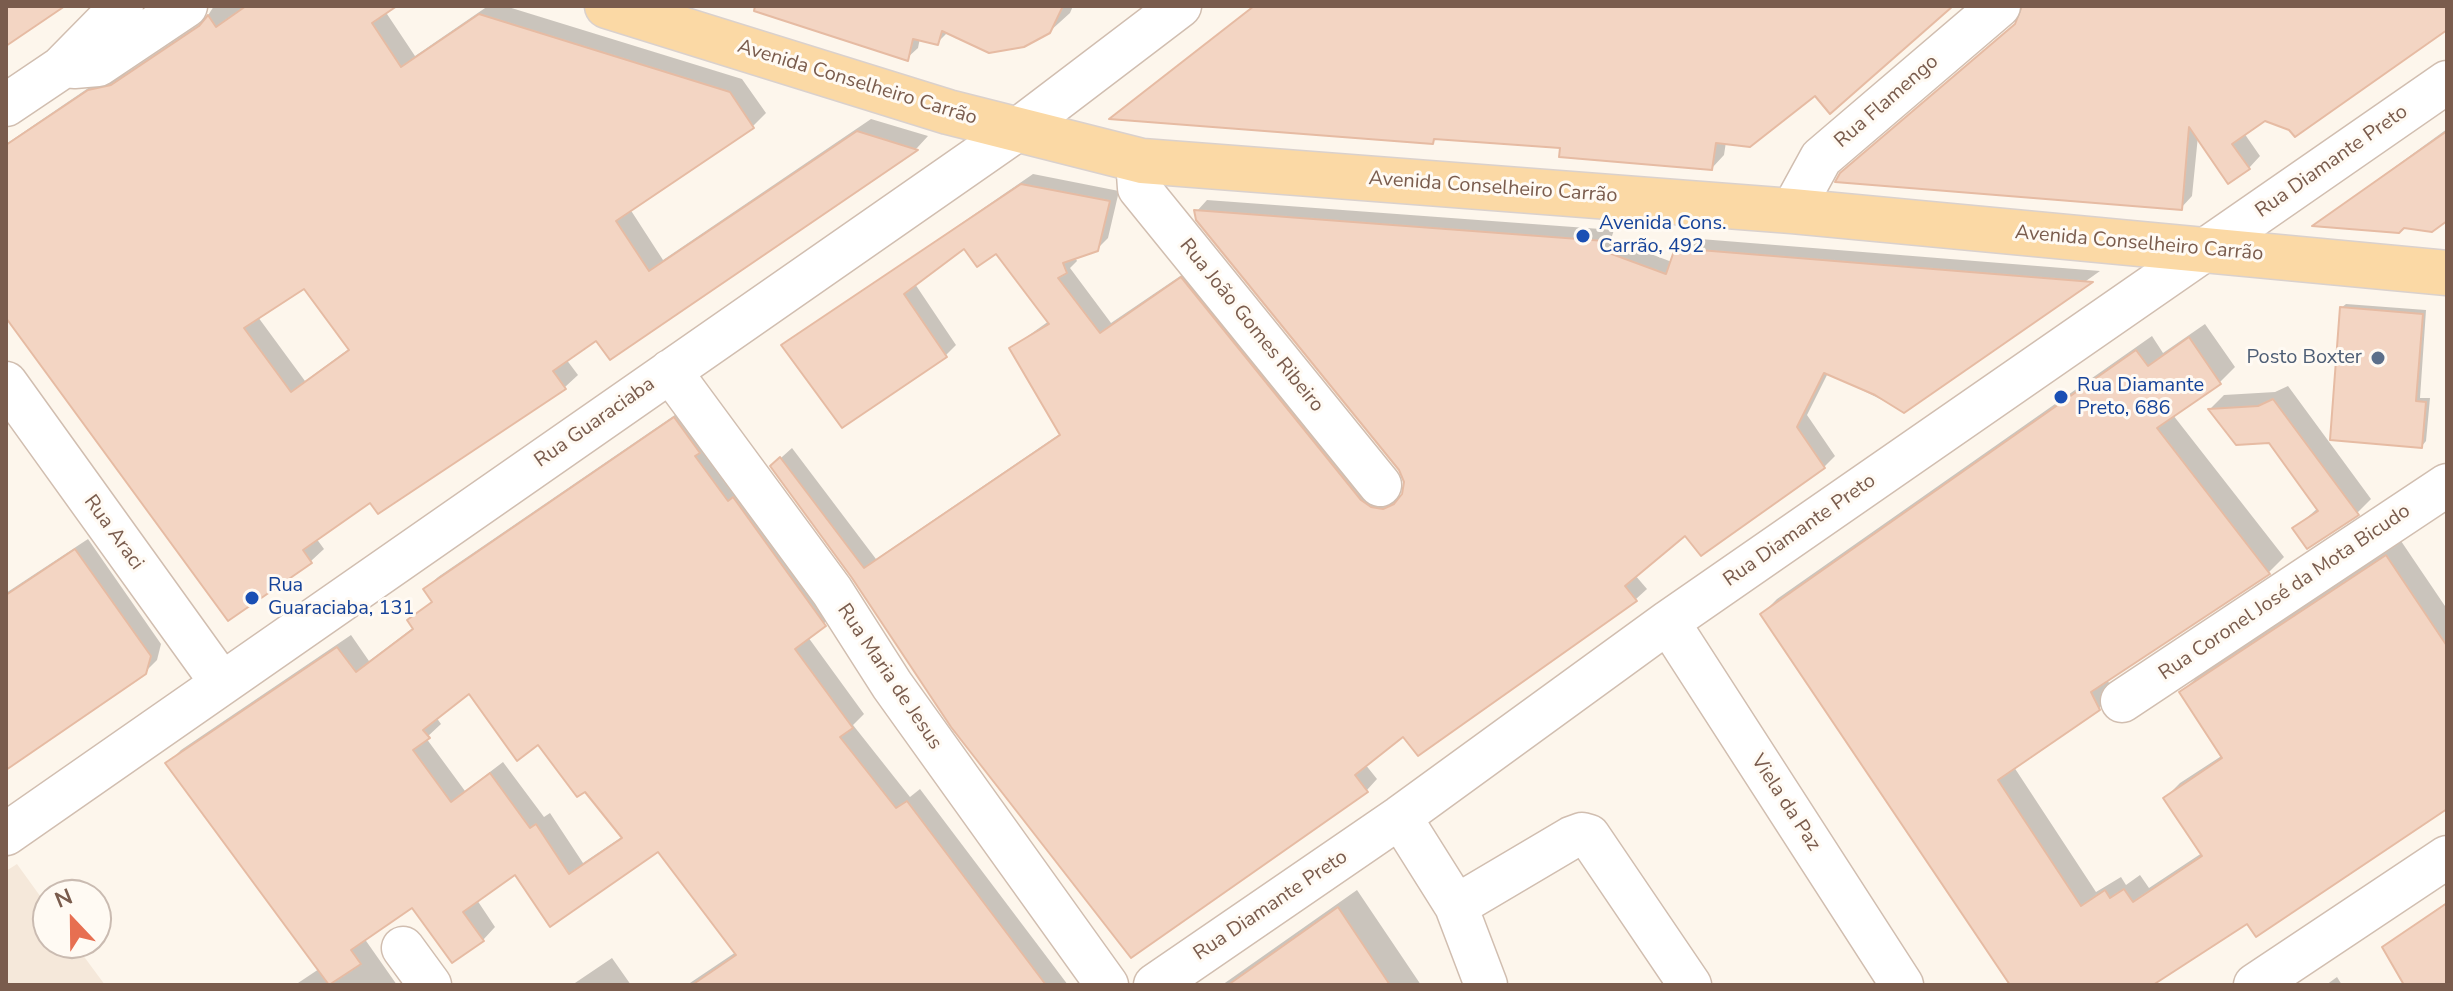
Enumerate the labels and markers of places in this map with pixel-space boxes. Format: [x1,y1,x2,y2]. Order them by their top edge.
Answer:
place label: Avenida Cons. Carrão, 492 [1599,212,1727,259]
marker: Avenida Cons. Carrão, 492 [1574,227,1592,245]
place label: Posto Boxter [2246,346,2362,370]
marker: Posto Boxter [2369,349,2387,367]
place label: Rua Diamante Preto, 686 [2077,374,2204,421]
marker: Rua Diamante Preto, 686 [2052,388,2070,406]
place label: Rua Guaraciaba, 131 [268,574,414,621]
marker: Rua Guaraciaba, 131 [243,589,261,607]

